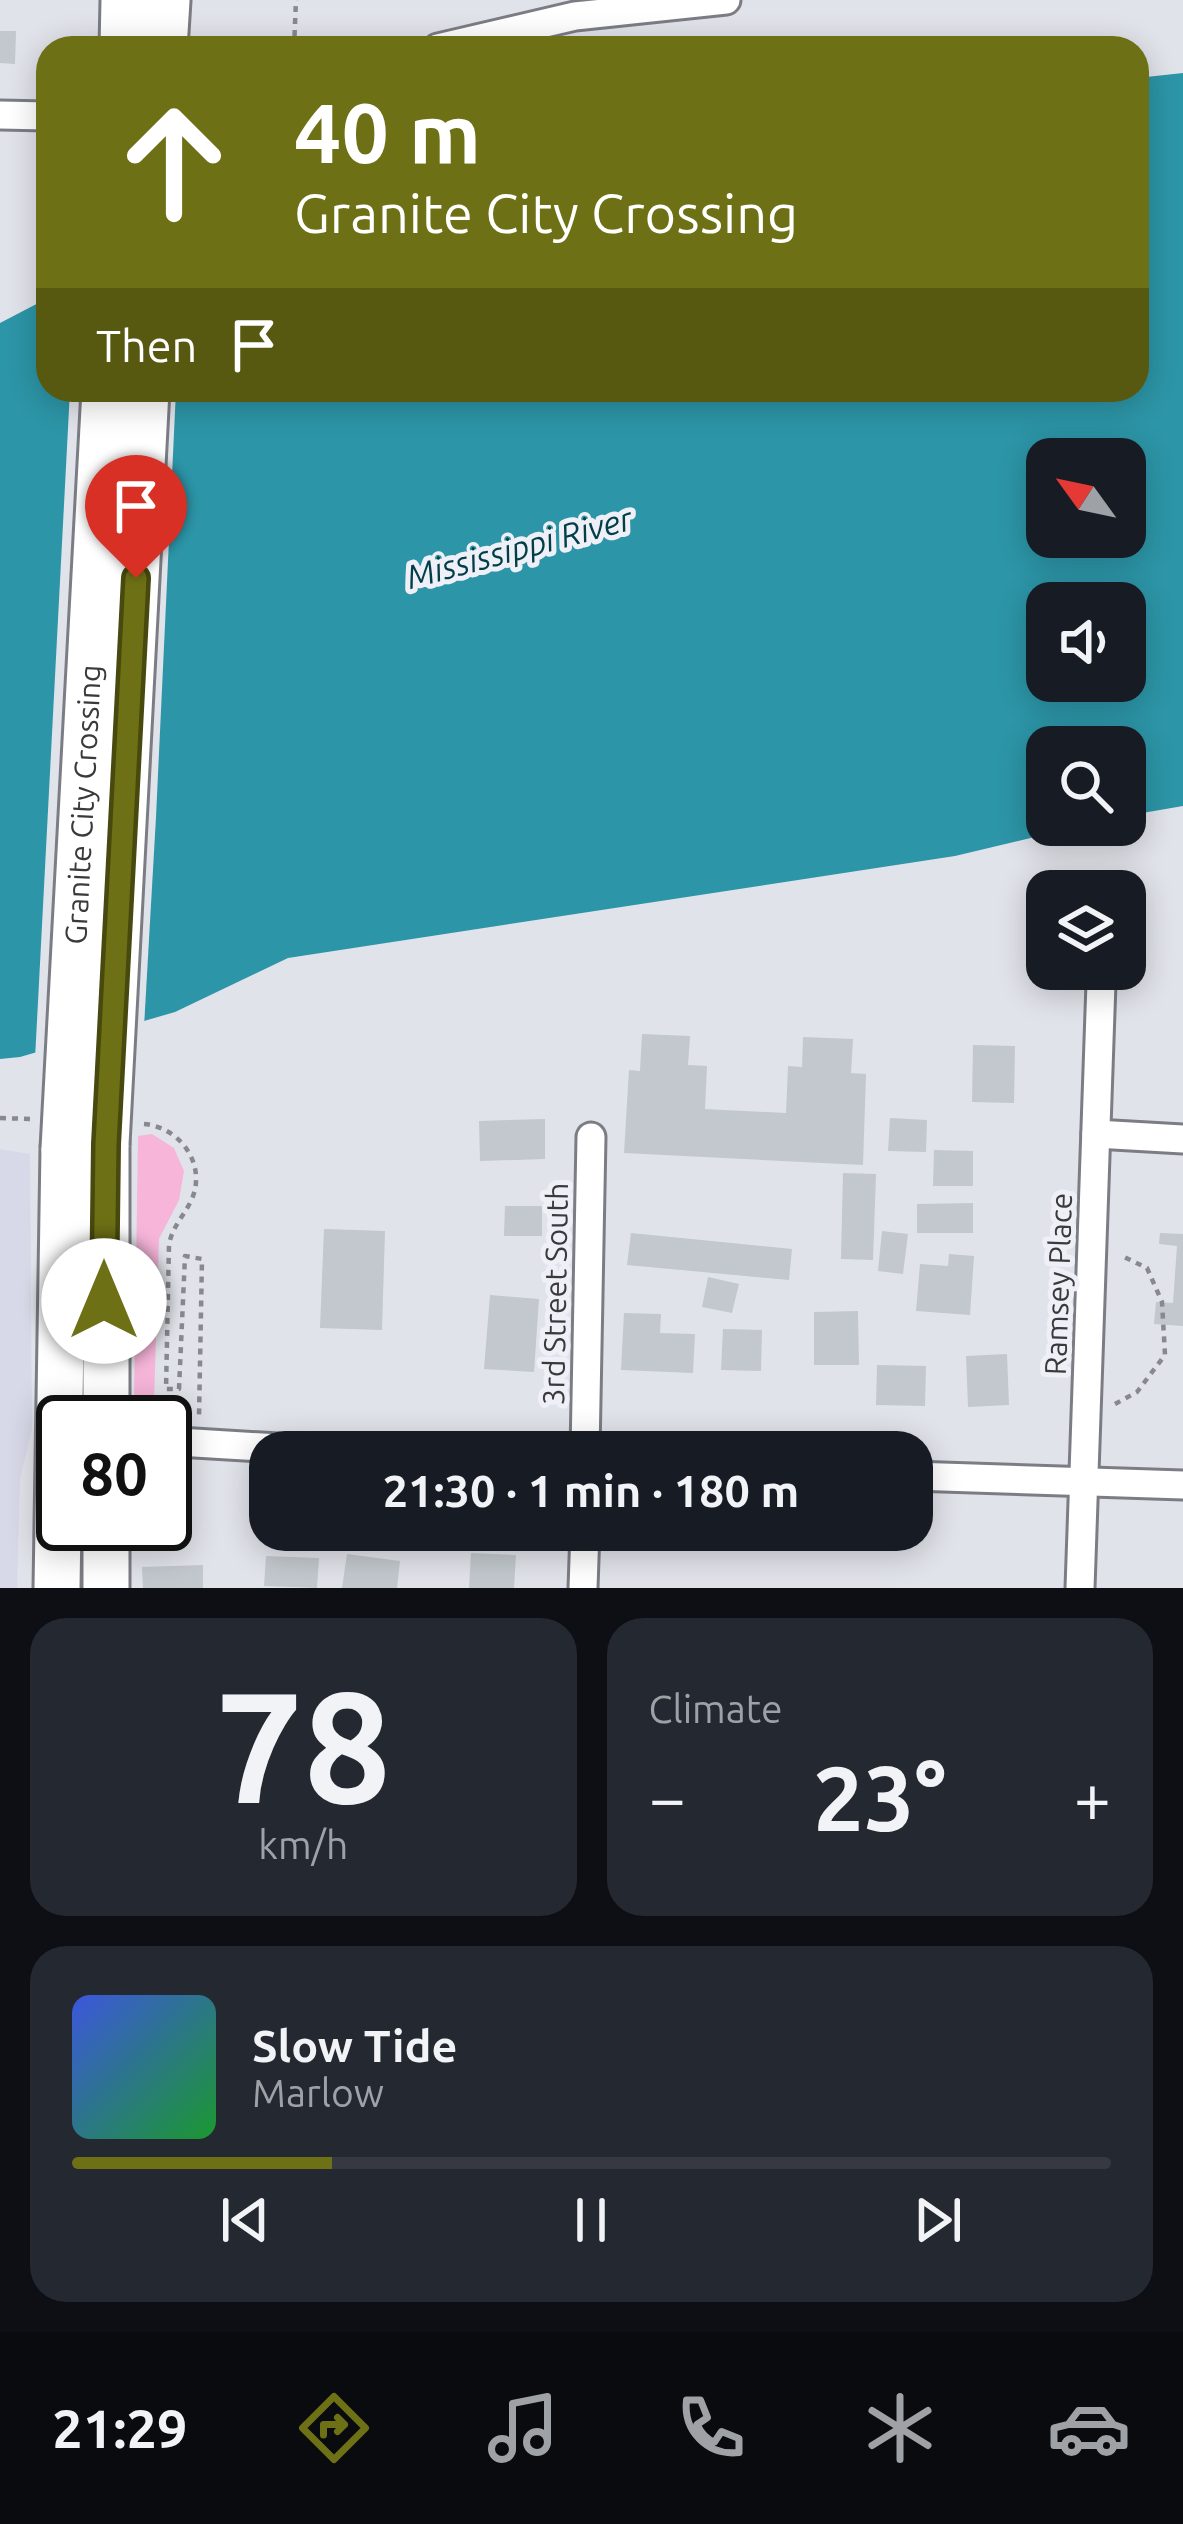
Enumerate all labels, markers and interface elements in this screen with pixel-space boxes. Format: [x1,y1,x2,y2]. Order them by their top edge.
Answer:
icon: ahead [96,84,252,240]
text: 40 m [294,85,481,179]
text: Granite City Crossing [294,183,798,243]
icon: arrive [221,312,287,378]
text: Then [96,320,197,371]
north arrow [1026,438,1146,558]
map controls [1026,438,1146,990]
pin [85,455,187,578]
icon: arrive [103,473,169,539]
water label: Mississippi River [402,499,637,595]
button: sound [1026,582,1146,702]
street label: Granite City Crossing [58,664,107,945]
button: search [1026,726,1146,846]
button: layers [1026,870,1146,990]
street label: 3rd Street South [536,1182,574,1406]
street label: Ramsey Place [1038,1192,1078,1376]
position arrow [41,1238,167,1364]
speed limit sign: 80 [36,1395,192,1551]
text: 21:30 · 1 min · 180 m [383,1465,799,1516]
text: 78 [215,1658,391,1832]
text: Climate [649,1687,783,1730]
text: 23° [813,1747,946,1848]
text: − [649,1760,686,1834]
text: + [1074,1760,1111,1834]
text: km/h [258,1823,348,1866]
text: Slow Tide [252,2020,457,2071]
text: Marlow [252,2071,384,2114]
icon: previous [212,2187,278,2253]
icon: pause [558,2187,624,2253]
icon: next [905,2187,971,2253]
icon: directions [292,2386,376,2470]
icon: music [481,2386,565,2470]
icon: phone [669,2386,753,2470]
icon: climate [858,2386,942,2470]
icon: car [1047,2386,1131,2470]
text: 21:29 [52,2398,187,2458]

